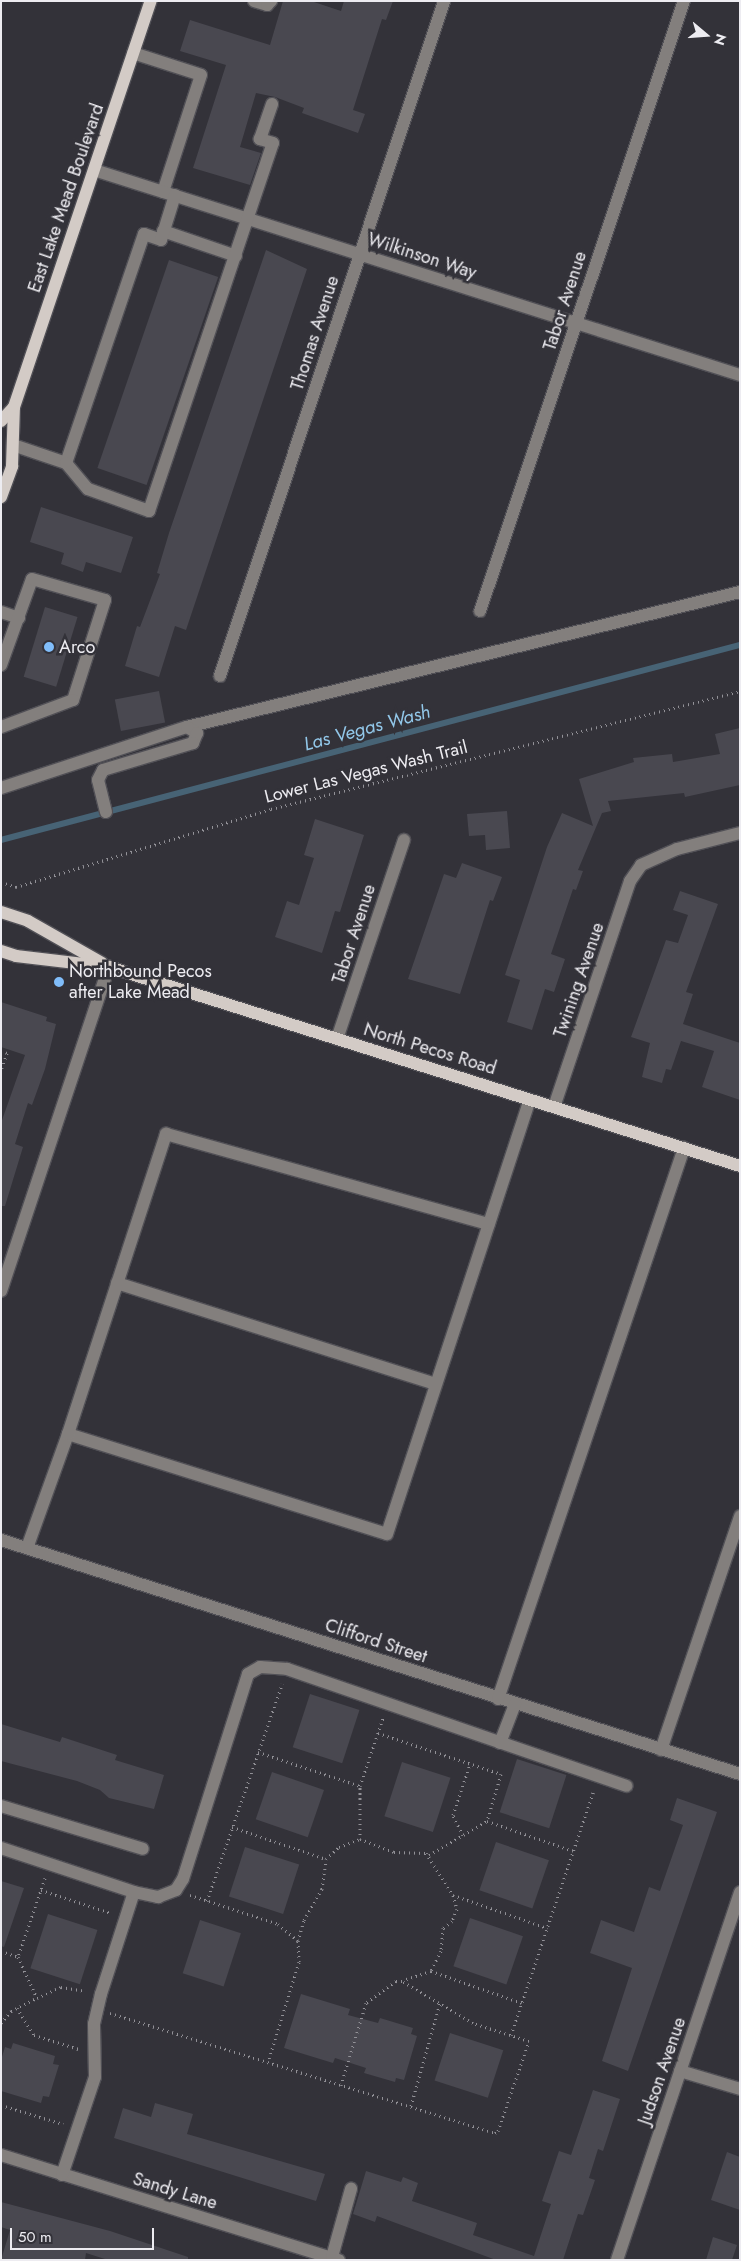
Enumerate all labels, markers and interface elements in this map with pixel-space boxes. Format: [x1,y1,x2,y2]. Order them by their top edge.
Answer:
north arrow [681,10,731,60]
text: N [709,31,731,48]
street label: East Lake Mead Boulevard [24,101,108,295]
street label: Wilkinson Way [365,228,479,284]
street label: Tabor Avenue [539,249,591,353]
street label: Thomas Avenue [286,273,344,393]
place label: Arco [59,636,95,658]
marker: Arco [43,641,55,653]
water label: Las Vegas Wash [301,700,433,756]
street label: Lower Las Vegas Wash Trail [262,736,470,808]
street label: Tabor Avenue [328,882,380,986]
street label: Twining Avenue [549,920,609,1040]
place label: Northbound Pecos after Lake Mead [69,961,212,1004]
marker: Northbound Pecos after Lake Mead [53,976,65,988]
street label: North Pecos Road [361,1019,499,1079]
street label: Clifford Street [322,1614,430,1668]
street label: Judson Avenue [634,2015,690,2127]
street label: Sandy Lane [130,2168,220,2214]
scale bar [12,2218,156,2250]
text: 50 m [18,2226,52,2248]

